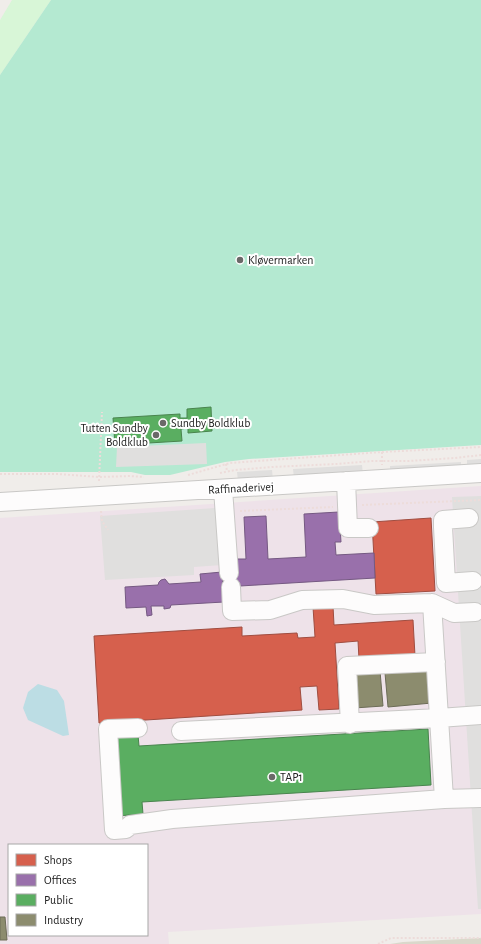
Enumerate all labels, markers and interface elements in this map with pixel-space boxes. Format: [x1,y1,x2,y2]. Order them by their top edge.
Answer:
place label: Kløvermarken [248,254,314,266]
marker: Kløvermarken [235,255,245,265]
place label: Sundby Boldklub [171,417,250,430]
marker: Sundby Boldklub [158,418,168,428]
place label: Tutten Sundby Boldklub [80,422,148,448]
marker: Tutten Sundby Boldklub [151,430,161,440]
street label: Raffinaderivej [208,480,274,497]
place label: TAP1 [280,771,303,783]
marker: TAP1 [267,772,277,782]
legend [8,844,148,936]
text: Shops [44,854,72,866]
text: Offices [44,874,77,886]
text: Public [44,894,73,906]
text: Industry [44,914,83,927]

